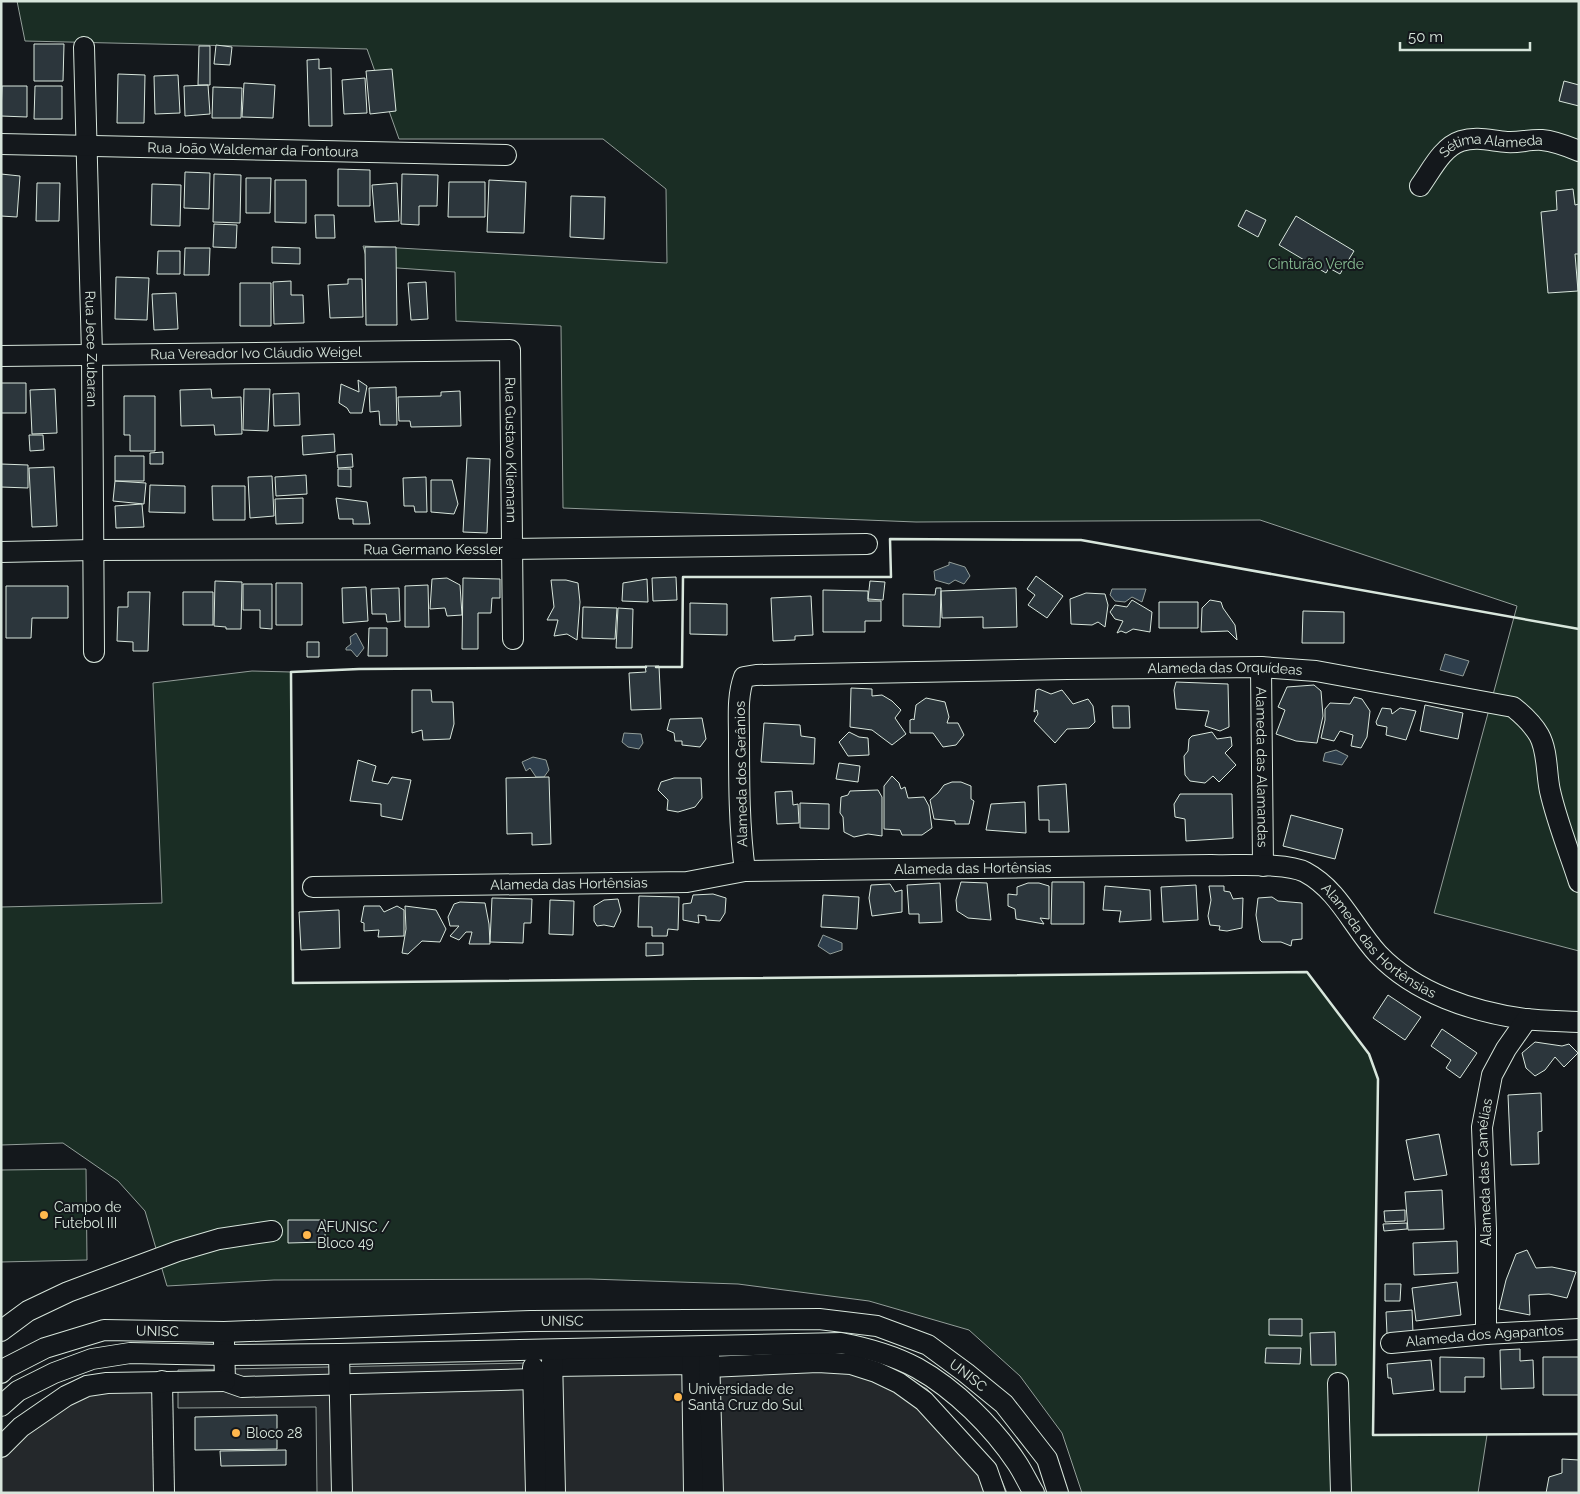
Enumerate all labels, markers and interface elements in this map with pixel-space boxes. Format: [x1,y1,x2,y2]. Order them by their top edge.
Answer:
scale bar [1400,20,1530,52]
text: 50 m [1408,28,1443,46]
street label: Sétima Alameda [1436,131,1543,161]
street label: Rua João Waldemar da Fontoura [147,139,359,160]
park label: Cinturão Verde [1268,256,1364,272]
street label: Rua Jece Zubaran [82,290,100,407]
street label: Rua Vereador Ivo Cláudio Weigel [150,344,362,362]
street label: Rua Gustavo Kliemann [502,377,520,523]
street label: Rua Germano Kessler [363,541,503,557]
street label: Alameda das Orquídeas [1147,659,1303,678]
street label: Alameda das Alamandas [1253,686,1271,848]
street label: Alameda dos Gerânios [732,700,750,847]
street label: Alameda das Hortênsias [894,859,1052,877]
street label: Alameda das Hortênsias [490,875,648,893]
street label: Alameda das Hortênsias [1318,880,1439,1001]
street label: Alameda das Camélias [1474,1097,1495,1246]
place label: Campo de Futebol III [54,1199,122,1231]
marker: Campo de Futebol III [38,1209,50,1221]
place label: AFUNISC / Bloco 49 [317,1219,390,1251]
marker: AFUNISC / Bloco 49 [301,1229,313,1241]
street label: UNISC [541,1313,584,1329]
street label: Alameda dos Agapantos [1405,1322,1564,1350]
street label: UNISC [136,1323,179,1339]
street label: UNISC [946,1356,990,1395]
place label: Universidade de Santa Cruz do Sul [688,1381,803,1413]
marker: Universidade de Santa Cruz do Sul [672,1391,684,1403]
place label: Bloco 28 [246,1425,303,1441]
marker: Bloco 28 [230,1427,242,1439]

